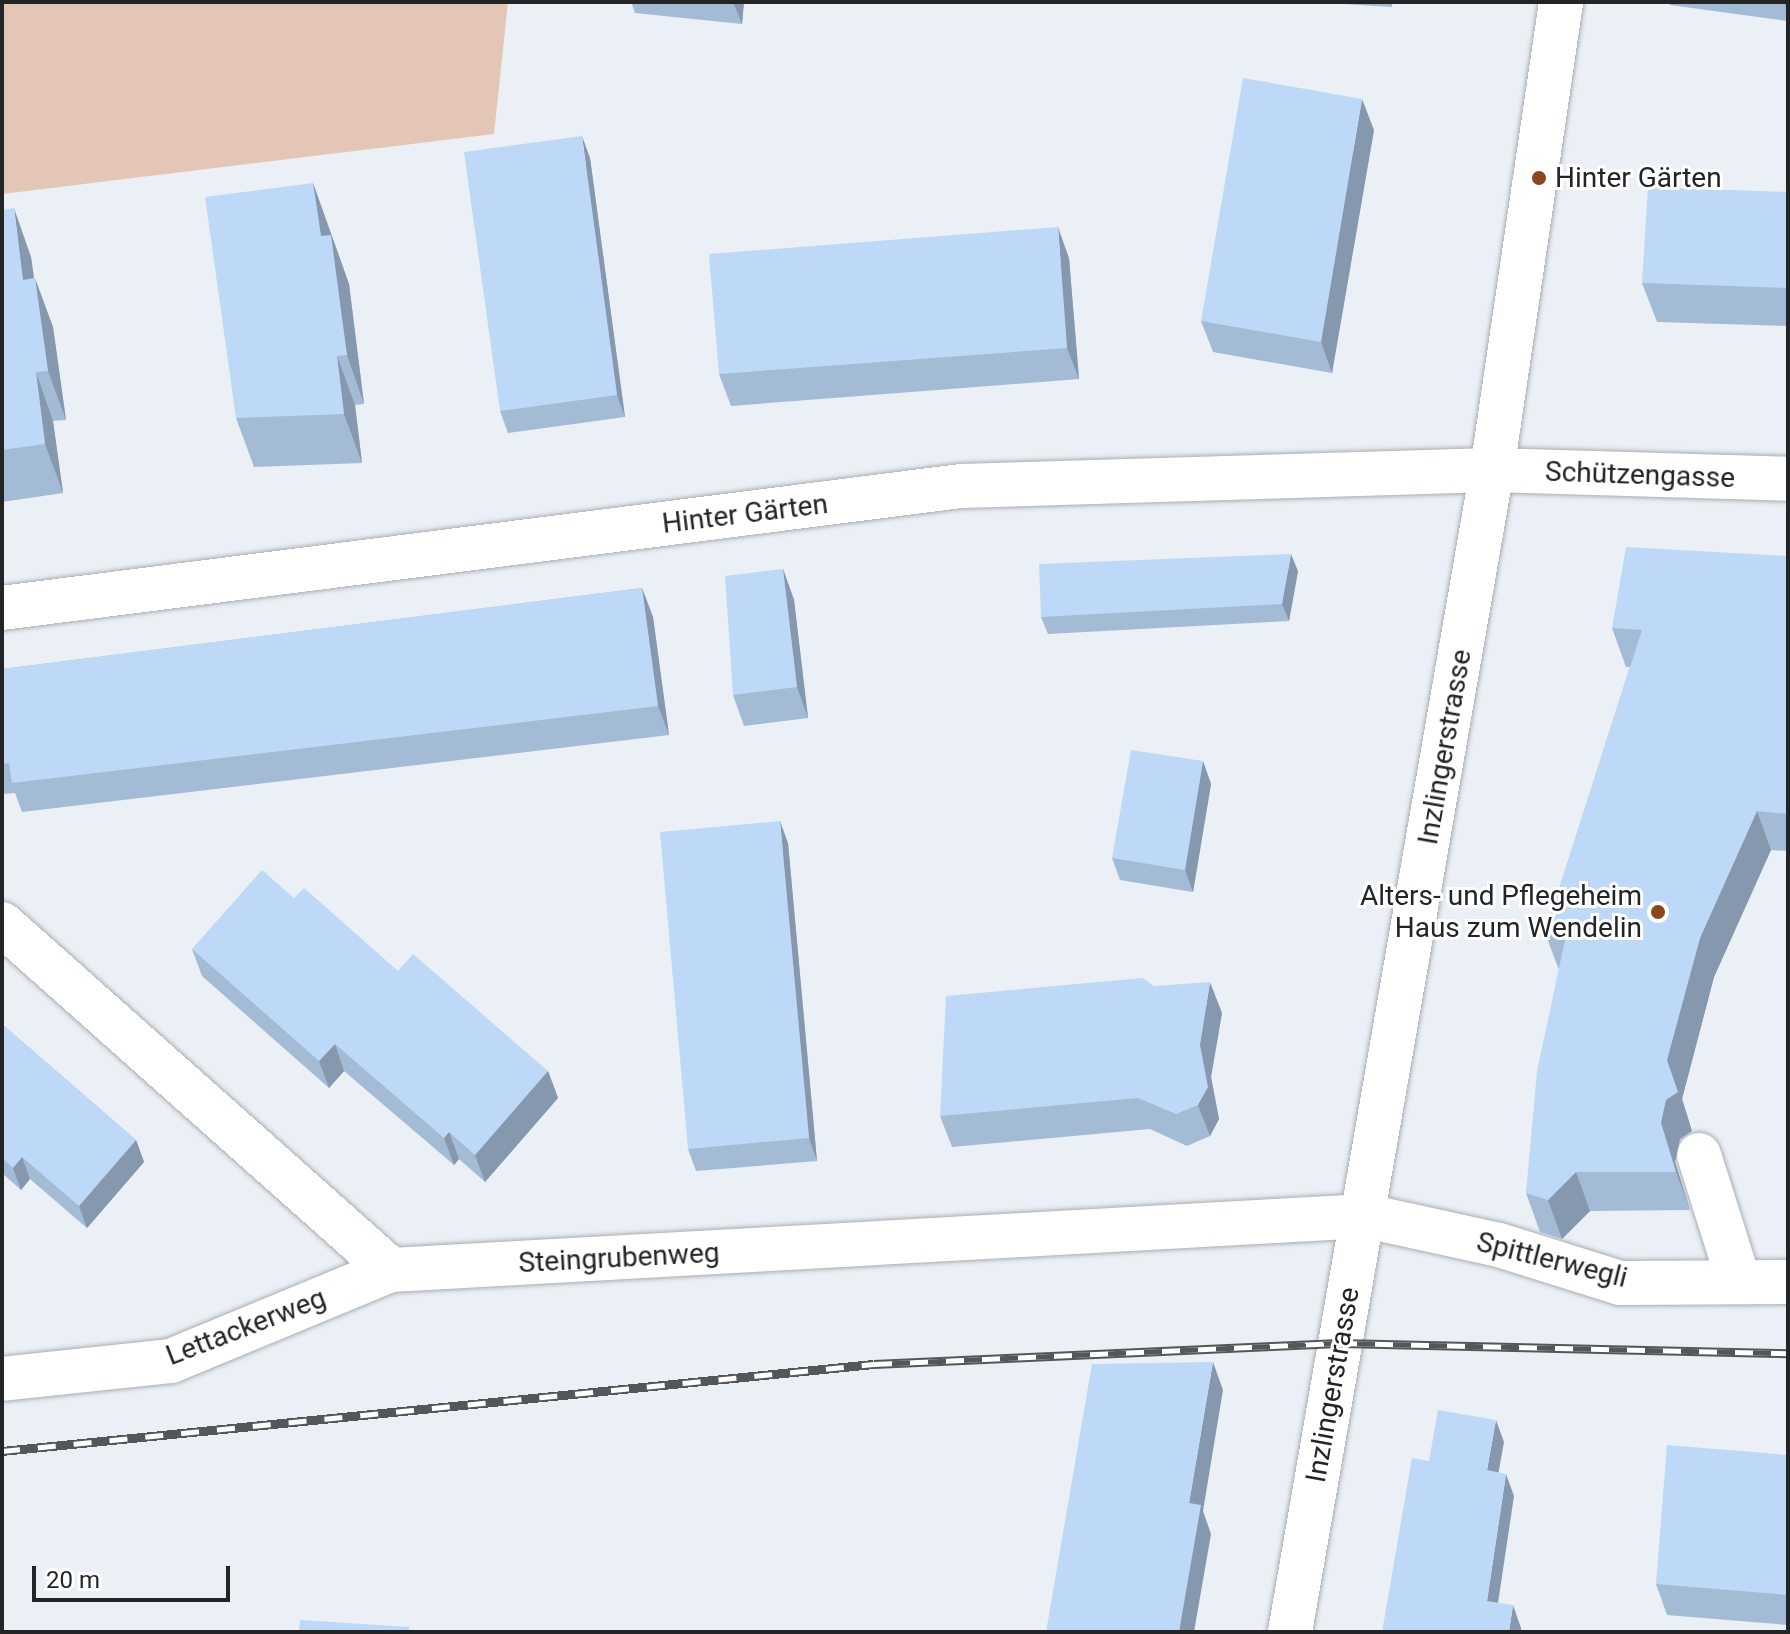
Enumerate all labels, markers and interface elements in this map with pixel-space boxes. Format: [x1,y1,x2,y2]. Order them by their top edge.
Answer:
place label: Hinter Gärten [1555,161,1722,195]
marker: Hinter Gärten [1530,169,1548,187]
street label: Schützengasse [1544,455,1736,495]
street label: Hinter Gärten [660,487,830,541]
street label: Inzlingerstrasse [1411,647,1479,847]
place label: Alters- und Pflegeheim Haus zum Wendelin [1360,879,1642,945]
marker: Alters- und Pflegeheim Haus zum Wendelin [1649,903,1667,921]
street label: Spittlerwegli [1473,1225,1631,1295]
street label: Steingrubenweg [518,1236,720,1280]
street label: Lettackerweg [161,1281,331,1373]
street label: Inzlingerstrasse [1299,1285,1367,1485]
scale bar [36,1550,234,1600]
text: 20 m [46,1566,100,1594]

